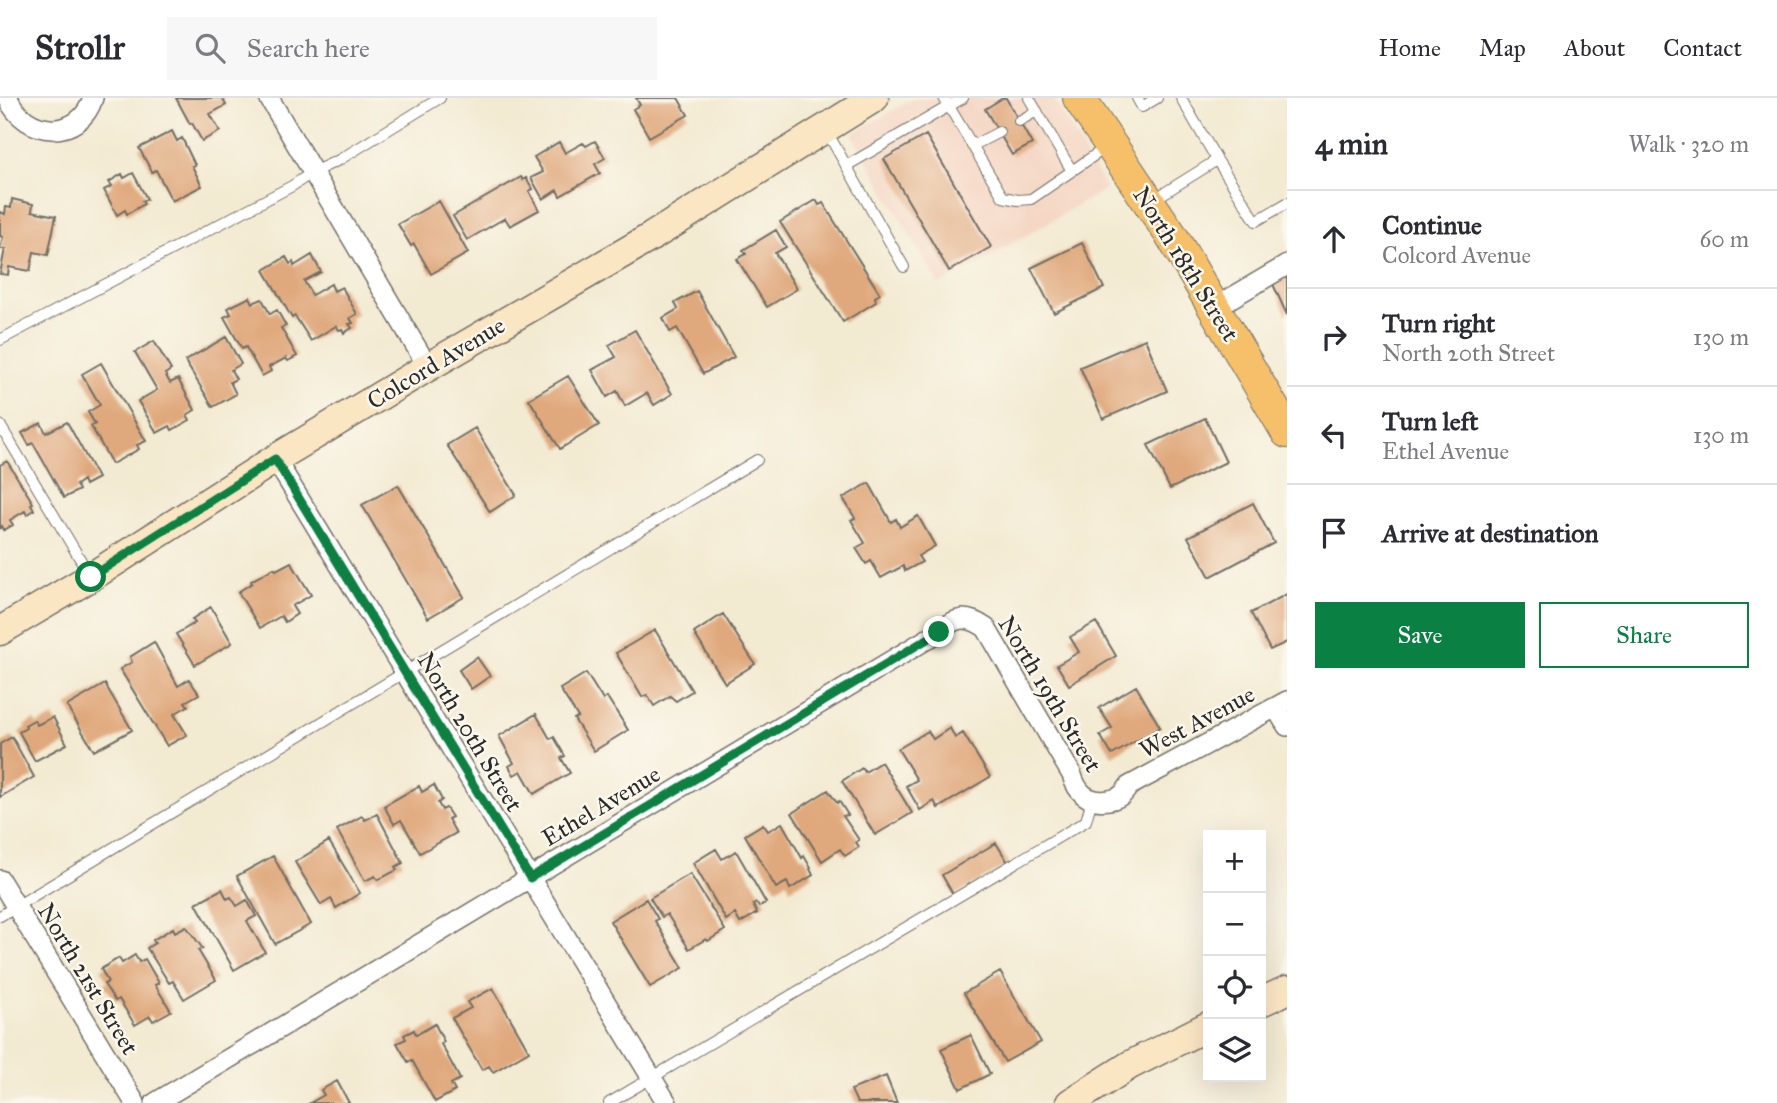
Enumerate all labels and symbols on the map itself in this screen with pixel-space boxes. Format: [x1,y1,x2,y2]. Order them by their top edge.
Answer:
street label: North 18th Street [1126,181,1246,347]
street label: Colcord Avenue [362,310,510,416]
route start [75,561,106,592]
street label: North 19th Street [992,610,1109,778]
route end [923,616,954,647]
street label: North 20th Street [411,647,530,818]
street label: West Avenue [1134,679,1260,765]
street label: Ethel Avenue [536,759,666,853]
street label: North 21st Street [31,898,145,1061]

